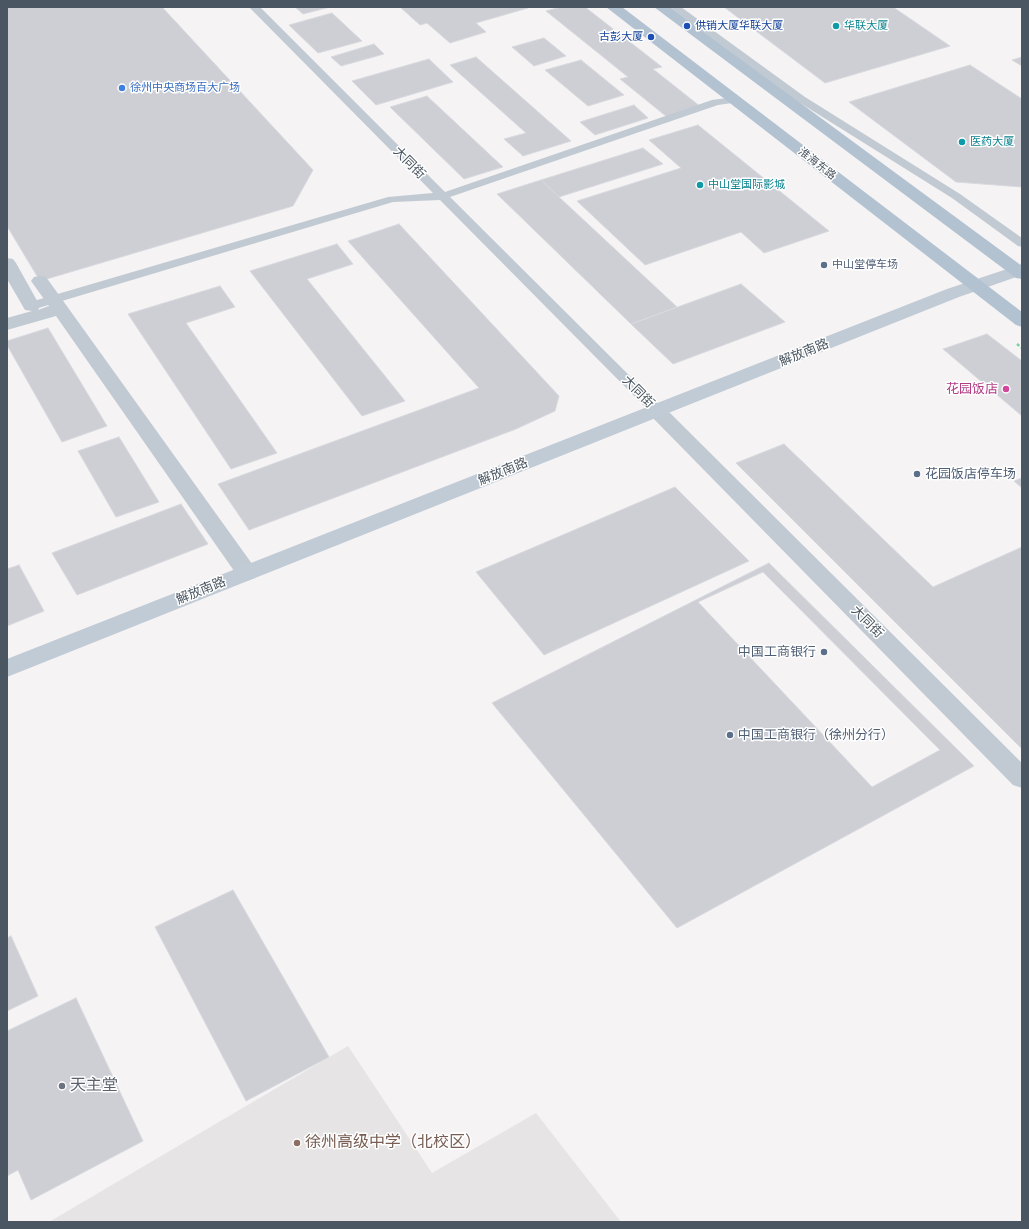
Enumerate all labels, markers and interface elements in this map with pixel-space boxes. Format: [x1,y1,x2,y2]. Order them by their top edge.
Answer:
place label: 供销大厦华联大厦 [695,19,783,33]
place label: 华联大厦 [844,19,888,33]
marker: 供销大厦华联大厦 [682,21,692,31]
marker: 华联大厦 [831,21,841,31]
place label: 古彭大厦 [599,30,643,44]
marker: 古彭大厦 [646,32,656,42]
place label: 徐州中央商场百大广场 [130,81,240,95]
marker: 徐州中央商场百大广场 [117,83,127,93]
place label: 医药大厦 [970,135,1014,149]
marker: 医药大厦 [957,137,967,147]
street label: 大同街 [390,144,428,182]
street label: 淮海东路 [796,145,838,183]
place label: 中山堂国际影城 [708,178,785,192]
marker: 中山堂国际影城 [695,180,705,190]
place label: 中山堂停车场 [832,258,898,272]
marker: 中山堂停车场 [819,260,829,270]
street label: 解放南路 [777,336,831,370]
street label: 大同街 [619,373,657,411]
place label: 花园饭店 [946,381,998,397]
marker: 花园饭店 [1001,384,1011,394]
street label: 解放南路 [476,455,530,489]
place label: 花园饭店停车场 [925,466,1016,482]
marker: 花园饭店停车场 [912,469,922,479]
street label: 解放南路 [174,574,228,608]
street label: 大同街 [848,603,886,641]
place label: 中国工商银行 [738,644,816,660]
marker: 中国工商银行 [819,647,829,657]
place label: 中国工商银行（徐州分行） [738,727,894,743]
marker: 中国工商银行（徐州分行） [725,730,735,740]
place label: 天主堂 [70,1076,118,1096]
marker: 天主堂 [57,1081,67,1091]
place label: 徐州高级中学（北校区） [305,1133,481,1153]
marker: 徐州高级中学（北校区） [292,1138,302,1148]

